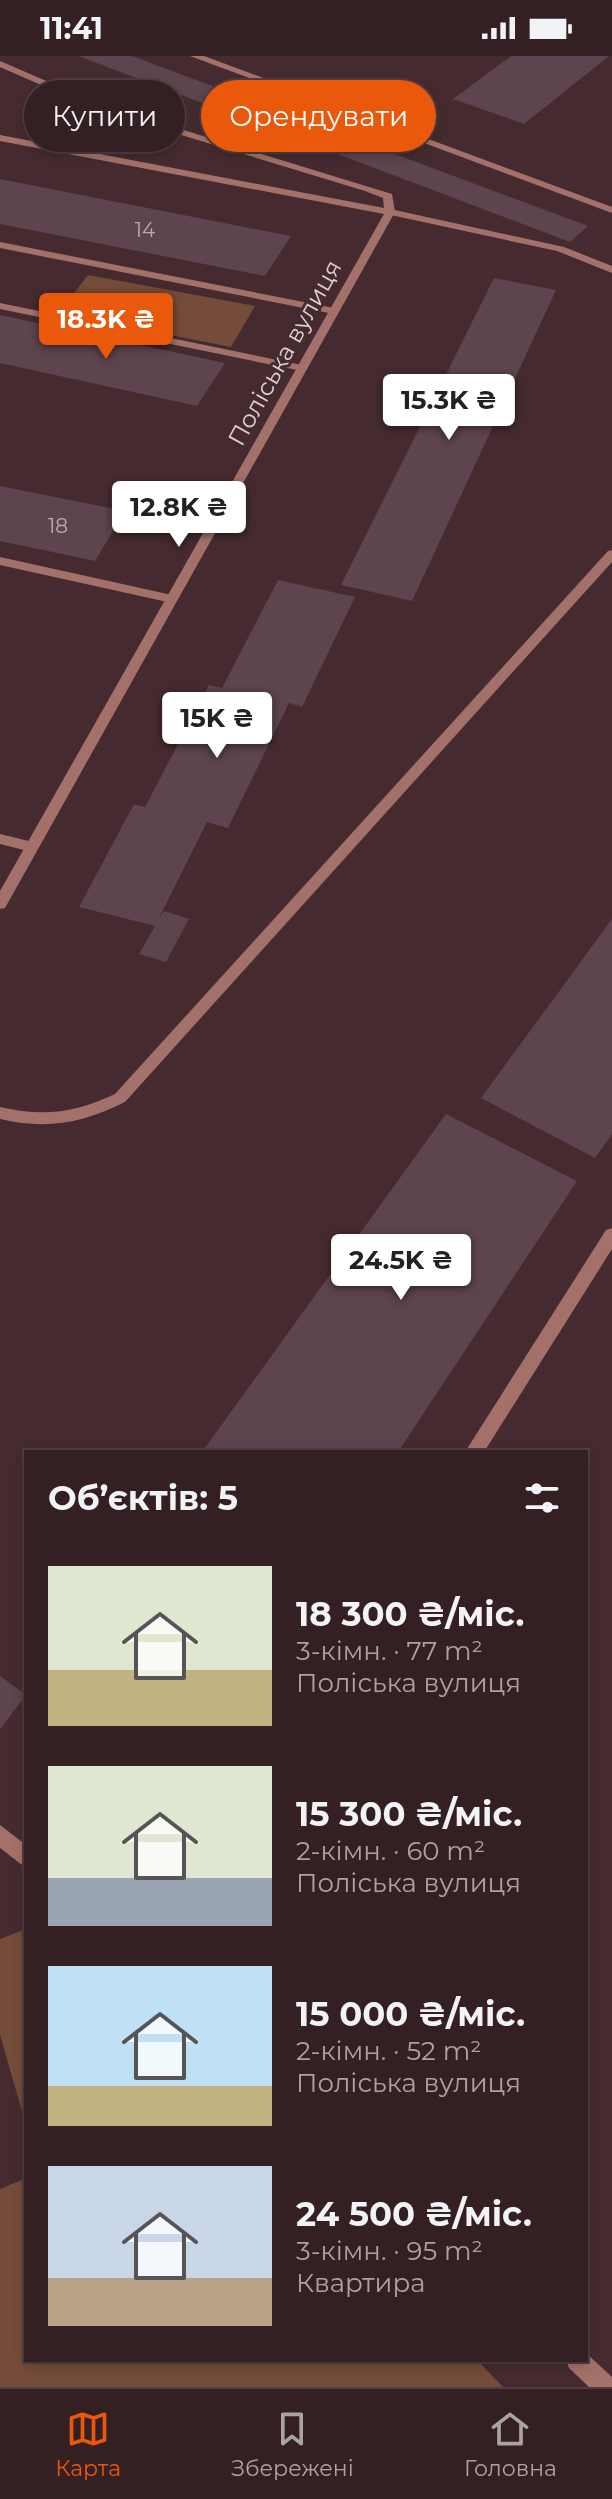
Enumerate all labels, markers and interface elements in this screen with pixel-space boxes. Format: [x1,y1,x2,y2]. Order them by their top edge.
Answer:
text: 11:41 [40,10,103,47]
chip: Купити [24,80,185,152]
chip: Орендувати [201,80,436,152]
house number: 14 [135,218,155,242]
street label: Поліська вулиця [222,255,348,451]
pin: 18.3K ₴ [32,293,180,361]
text: 18.3K ₴ [57,303,155,335]
pin: 15.3K ₴ [375,374,523,442]
text: 15.3K ₴ [401,384,497,416]
pin: 12.8K ₴ [105,481,253,549]
text: 12.8K ₴ [130,491,228,523]
house number: 18 [48,514,68,538]
pin: 15K ₴ [161,692,273,760]
text: 15K ₴ [180,702,254,734]
pin: 24.5K ₴ [327,1234,475,1302]
text: 24.5K ₴ [349,1244,453,1276]
icon: filters [520,1476,564,1520]
text: Об’єктів: 5 [48,1477,238,1519]
text: 18 300 ₴/міс. [296,1593,524,1635]
icon: home [112,1598,208,1694]
text: 3-кімн. · 77 m² [296,1635,483,1667]
text: Поліська вулиця [296,1667,521,1699]
text: 15 300 ₴/міс. [296,1793,522,1835]
icon: home [112,1798,208,1894]
text: 2-кімн. · 60 m² [296,1835,485,1867]
text: Поліська вулиця [296,1867,521,1899]
text: 15 000 ₴/міс. [296,1993,525,2035]
icon: home [112,1998,208,2094]
text: 2-кімн. · 52 m² [296,2035,481,2067]
text: Поліська вулиця [296,2067,521,2099]
text: 24 500 ₴/міс. [296,2193,532,2235]
icon: home [112,2198,208,2294]
text: 3-кімн. · 95 m² [296,2235,483,2267]
text: Квартира [296,2267,425,2299]
tab: Карта [55,2407,121,2482]
tab: Збережені [231,2407,354,2482]
tab: Головна [464,2407,557,2482]

